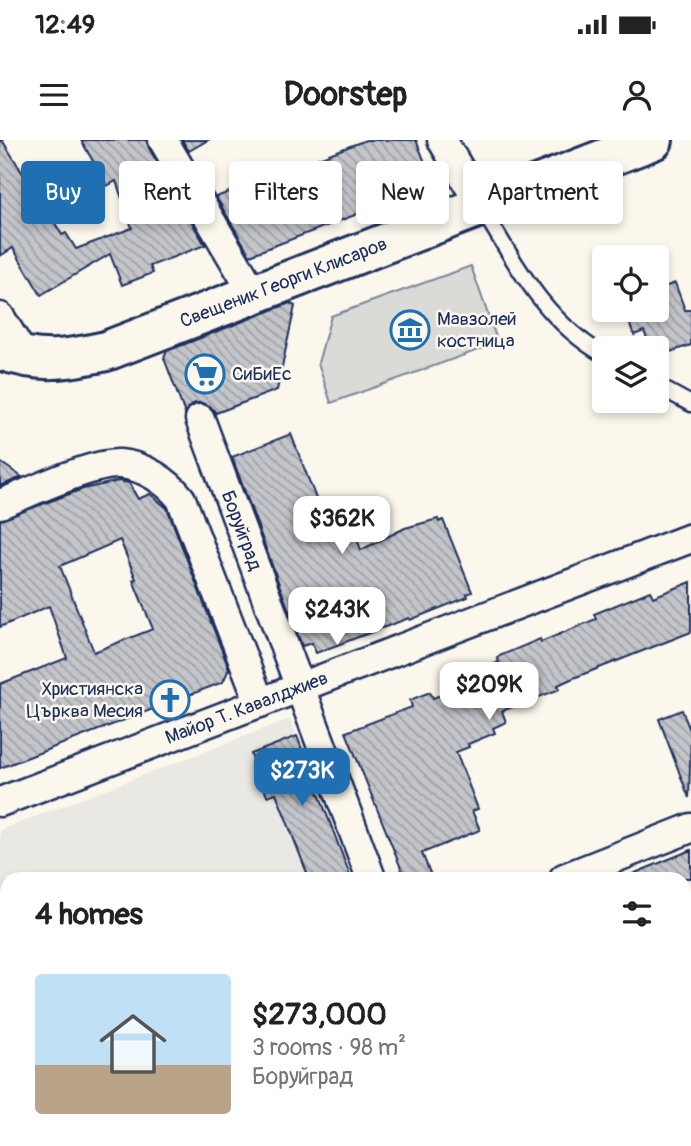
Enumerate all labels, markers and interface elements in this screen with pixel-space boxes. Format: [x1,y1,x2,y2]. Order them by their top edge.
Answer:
text: 12:49 [35,9,95,41]
text: Doorstep [284,75,407,115]
icon: menu [35,76,73,114]
icon: person [618,76,656,114]
chip: Buy [21,161,105,224]
chip: Rent [119,161,215,224]
chip: Filters [229,161,342,224]
chip: New [356,161,449,224]
chip: Apartment [463,161,623,224]
street label: Свещеник Георги Клисаров [176,232,391,333]
map controls [592,245,669,413]
button: locate [592,245,669,322]
place label: Мавзолей костница [437,307,517,353]
museum icon: Мавзолей костница [389,309,431,351]
button: layers [592,336,669,413]
supermarket icon: СиБиЕс [184,353,226,395]
place label: СиБиЕс [232,362,292,386]
street label: Боруйград [216,487,268,574]
pin: $362K [293,496,391,556]
text: $362K [309,504,375,533]
pin: $243K [288,588,386,647]
text: $243K [304,595,370,624]
pin: $209K [440,662,538,722]
street label: Майор Т. Кавалджиев [162,666,331,750]
text: $209K [456,670,522,699]
place label: Християнска Църква Месия [27,677,143,723]
church icon: Християнска Църква Месия [149,679,191,721]
pin: $273K [253,748,351,808]
text: $273K [270,756,334,785]
icon: filters [618,895,656,933]
text: 4 homes [35,896,143,933]
text: $273,000 [252,996,387,1033]
icon: home [91,1002,175,1086]
text: 3 rooms · 98 m² [252,1033,406,1062]
text: Боруйград [252,1062,353,1091]

